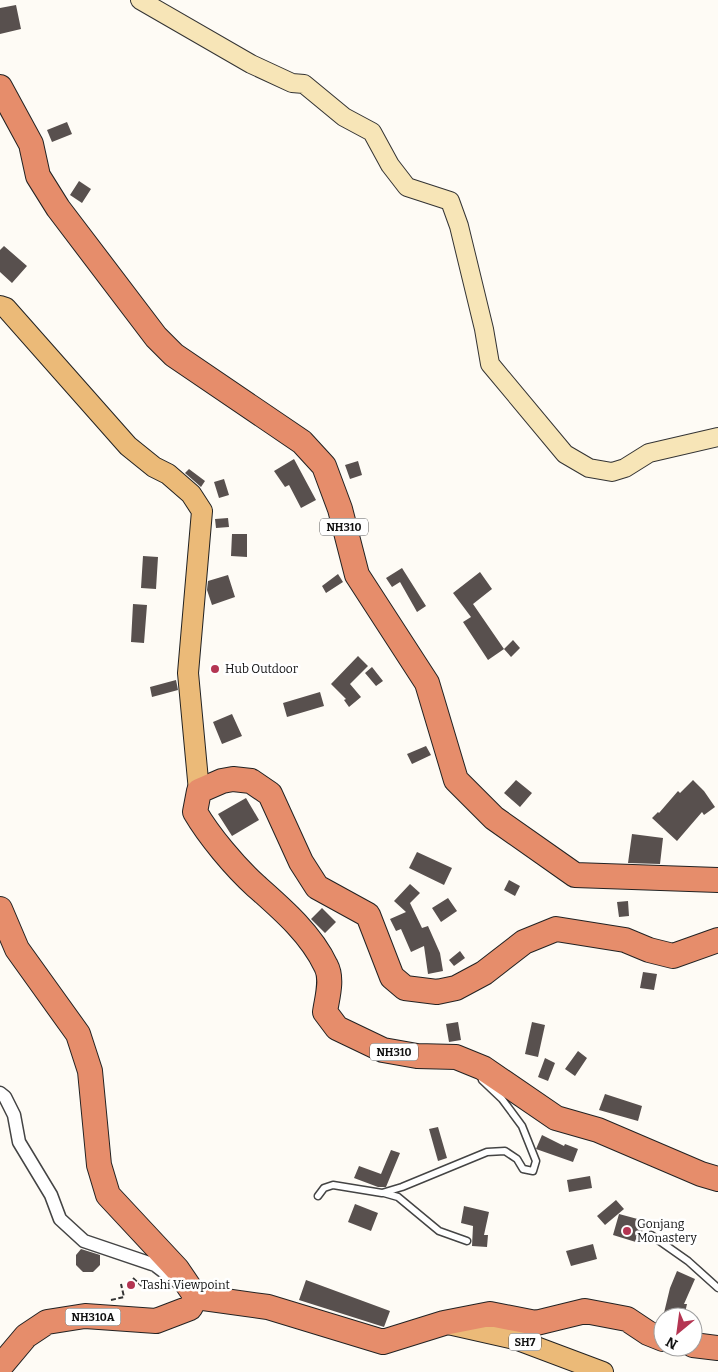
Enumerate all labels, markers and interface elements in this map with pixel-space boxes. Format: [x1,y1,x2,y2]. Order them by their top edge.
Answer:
road number: NH310 [320,518,368,536]
place label: Hub Outdoor [225,662,299,676]
marker: Hub Outdoor [209,663,221,675]
road number: NH310 [370,1044,418,1060]
place label: Gonjang Monastery [637,1217,698,1245]
marker: Gonjang Monastery [621,1225,633,1237]
place label: Tashi Viewpoint [141,1278,231,1292]
marker: Tashi Viewpoint [125,1279,137,1291]
north arrow [653,1307,703,1357]
road number: NH310A [66,1308,120,1325]
text: N [663,1333,681,1353]
road number: SH7 [509,1334,541,1350]

